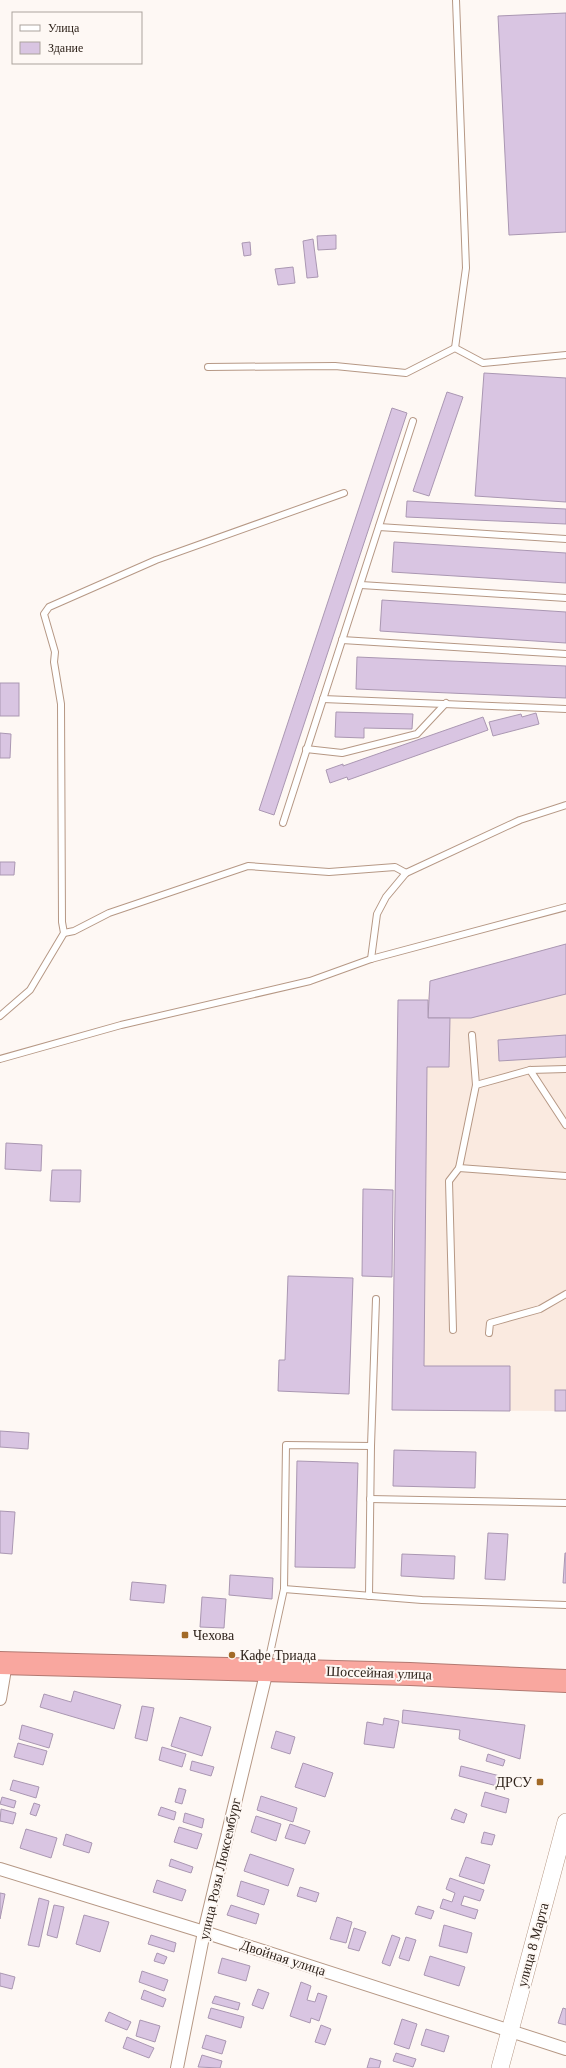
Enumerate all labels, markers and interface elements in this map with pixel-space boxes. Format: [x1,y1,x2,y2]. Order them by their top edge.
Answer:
legend [12,12,142,64]
text: Улица [48,21,80,35]
text: Здание [48,41,83,55]
place label: Чехова [193,1628,235,1643]
marker: Чехова [180,1630,190,1640]
place label: Кафе Триада [240,1648,317,1663]
marker: Кафе Триада [227,1650,237,1660]
street label: Шоссейная улица [326,1664,433,1682]
place label: ДРСУ [495,1775,532,1790]
marker: ДРСУ [535,1777,545,1787]
street label: улица Розы Люксембург [196,1796,244,1941]
street label: улица 8 Марта [515,1901,552,1989]
street label: Двойная улица [238,1937,328,1979]

